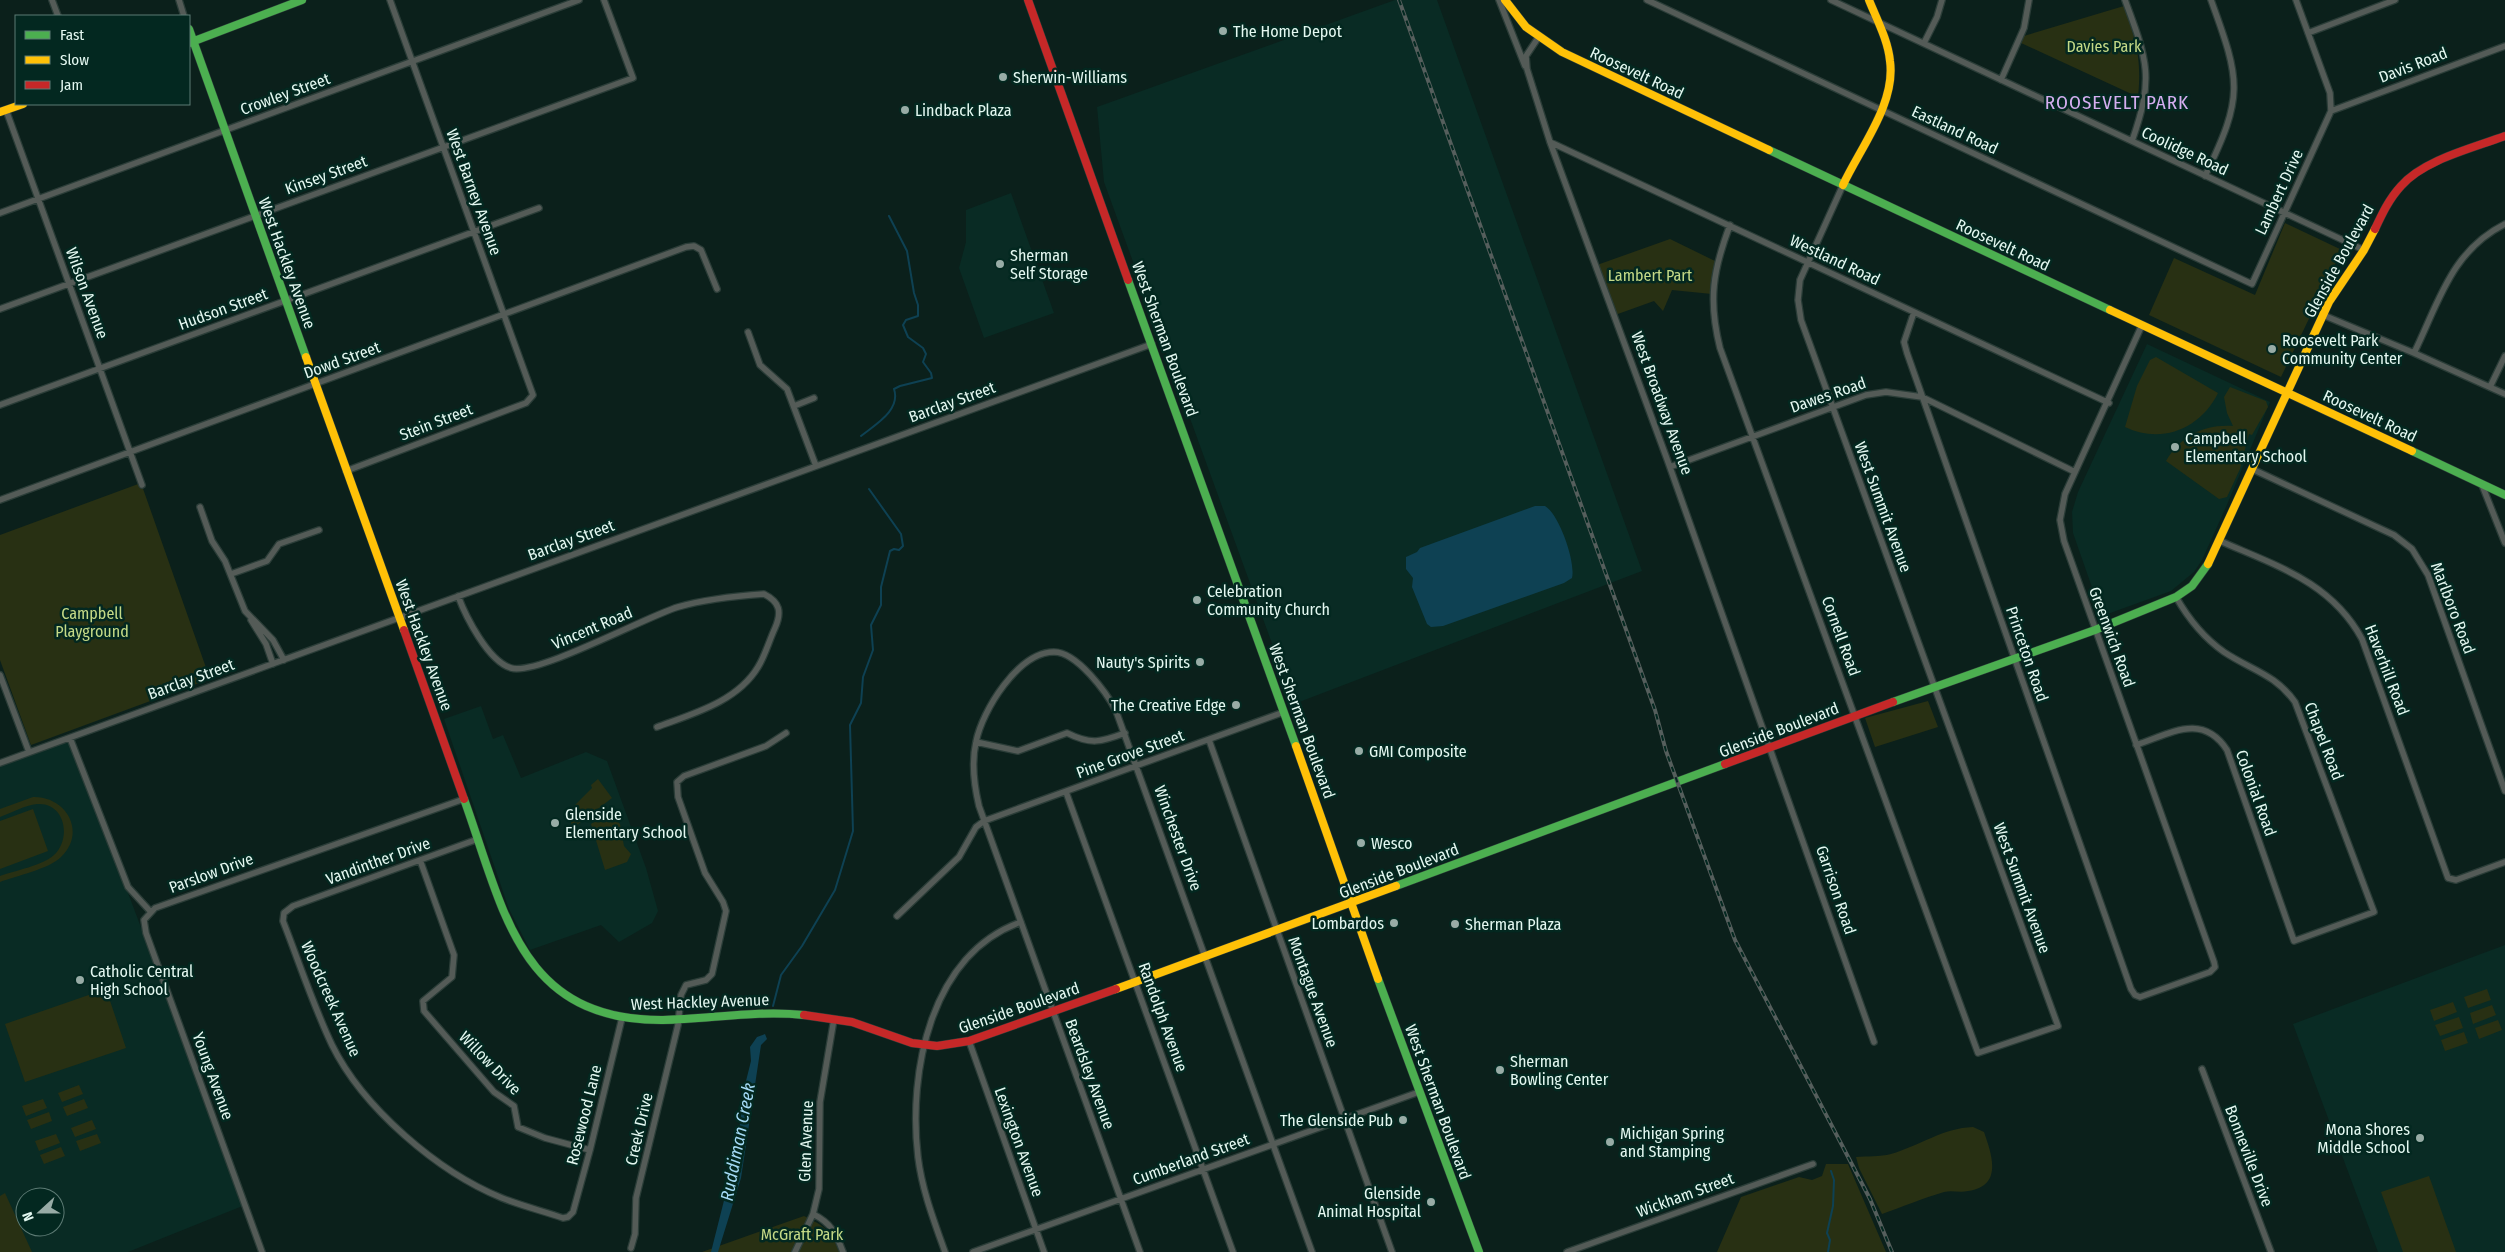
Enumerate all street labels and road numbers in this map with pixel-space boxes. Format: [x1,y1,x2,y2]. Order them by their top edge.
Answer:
street label: Roosevelt Road [1587,43,1687,103]
street label: Davis Road [2376,43,2450,87]
street label: Crowley Street [238,69,333,119]
street label: Eastland Road [1909,102,2001,158]
street label: Coolidge Road [2139,123,2231,179]
street label: West Barney Avenue [442,126,506,258]
street label: Lambert Drive [2251,146,2307,238]
street label: Kinsey Street [282,151,370,199]
street label: West Hackley Avenue [254,195,320,331]
street label: Glenside Boulevard [2300,201,2378,321]
street label: Roosevelt Road [1953,215,2053,275]
street label: Westland Road [1787,231,1883,289]
street label: Wilson Avenue [62,245,112,341]
street label: West Sherman Boulevard [1128,259,1202,419]
street label: Hudson Street [176,284,271,334]
street label: West Broadway Avenue [1627,329,1697,477]
street label: Dowd Street [301,337,383,383]
street label: Dawes Road [1788,373,1868,417]
street label: Barclay Street [906,377,999,426]
street label: Roosevelt Road [2320,386,2420,446]
street label: Stein Street [397,399,476,445]
street label: West Summit Avenue [1851,439,1915,575]
street label: Barclay Street [525,515,618,564]
street label: Marlboro Road [2427,560,2479,656]
street label: West Hackley Avenue [391,577,457,713]
street label: Greenwich Road [2085,584,2139,690]
street label: Cornell Road [1818,594,1864,678]
street label: Vincent Road [549,603,635,653]
street label: Princeton Road [2002,604,2052,704]
street label: Haverhill Road [2361,622,2413,718]
street label: West Sherman Boulevard [1265,641,1339,801]
street label: Barclay Street [145,654,238,703]
street label: Glenside Boulevard [1716,698,1842,762]
street label: Chapel Road [2300,699,2348,783]
street label: Pine Grove Street [1074,725,1187,782]
street label: Colonial Road [2232,747,2280,839]
street label: Winchester Drive [1150,783,1206,893]
street label: West Summit Avenue [1990,820,2054,956]
street label: Vandinther Drive [323,833,433,889]
street label: Glenside Boulevard [1336,839,1462,903]
street label: Garrison Road [1812,843,1860,937]
street label: Parslow Drive [166,849,256,897]
street label: Montague Avenue [1284,934,1342,1050]
street label: Woodcreek Avenue [297,938,365,1060]
street label: Randolph Avenue [1134,960,1192,1074]
street label: Glenside Boulevard [956,978,1082,1038]
street label: West Hackley Avenue [631,990,770,1014]
street label: Beardsley Avenue [1061,1016,1119,1132]
street label: West Sherman Boulevard [1401,1022,1475,1182]
street label: Willow Drive [455,1027,525,1099]
street label: Young Avenue [188,1030,238,1122]
street label: Rosewood Lane [562,1063,606,1167]
street label: Lexington Avenue [990,1085,1048,1199]
street label: Creek Drive [621,1091,657,1167]
street label: Glen Avenue [795,1100,817,1182]
street label: Bonneville Drive [2221,1103,2277,1209]
street label: Cumberland Street [1130,1129,1253,1189]
street label: Wickham Street [1634,1168,1737,1221]

